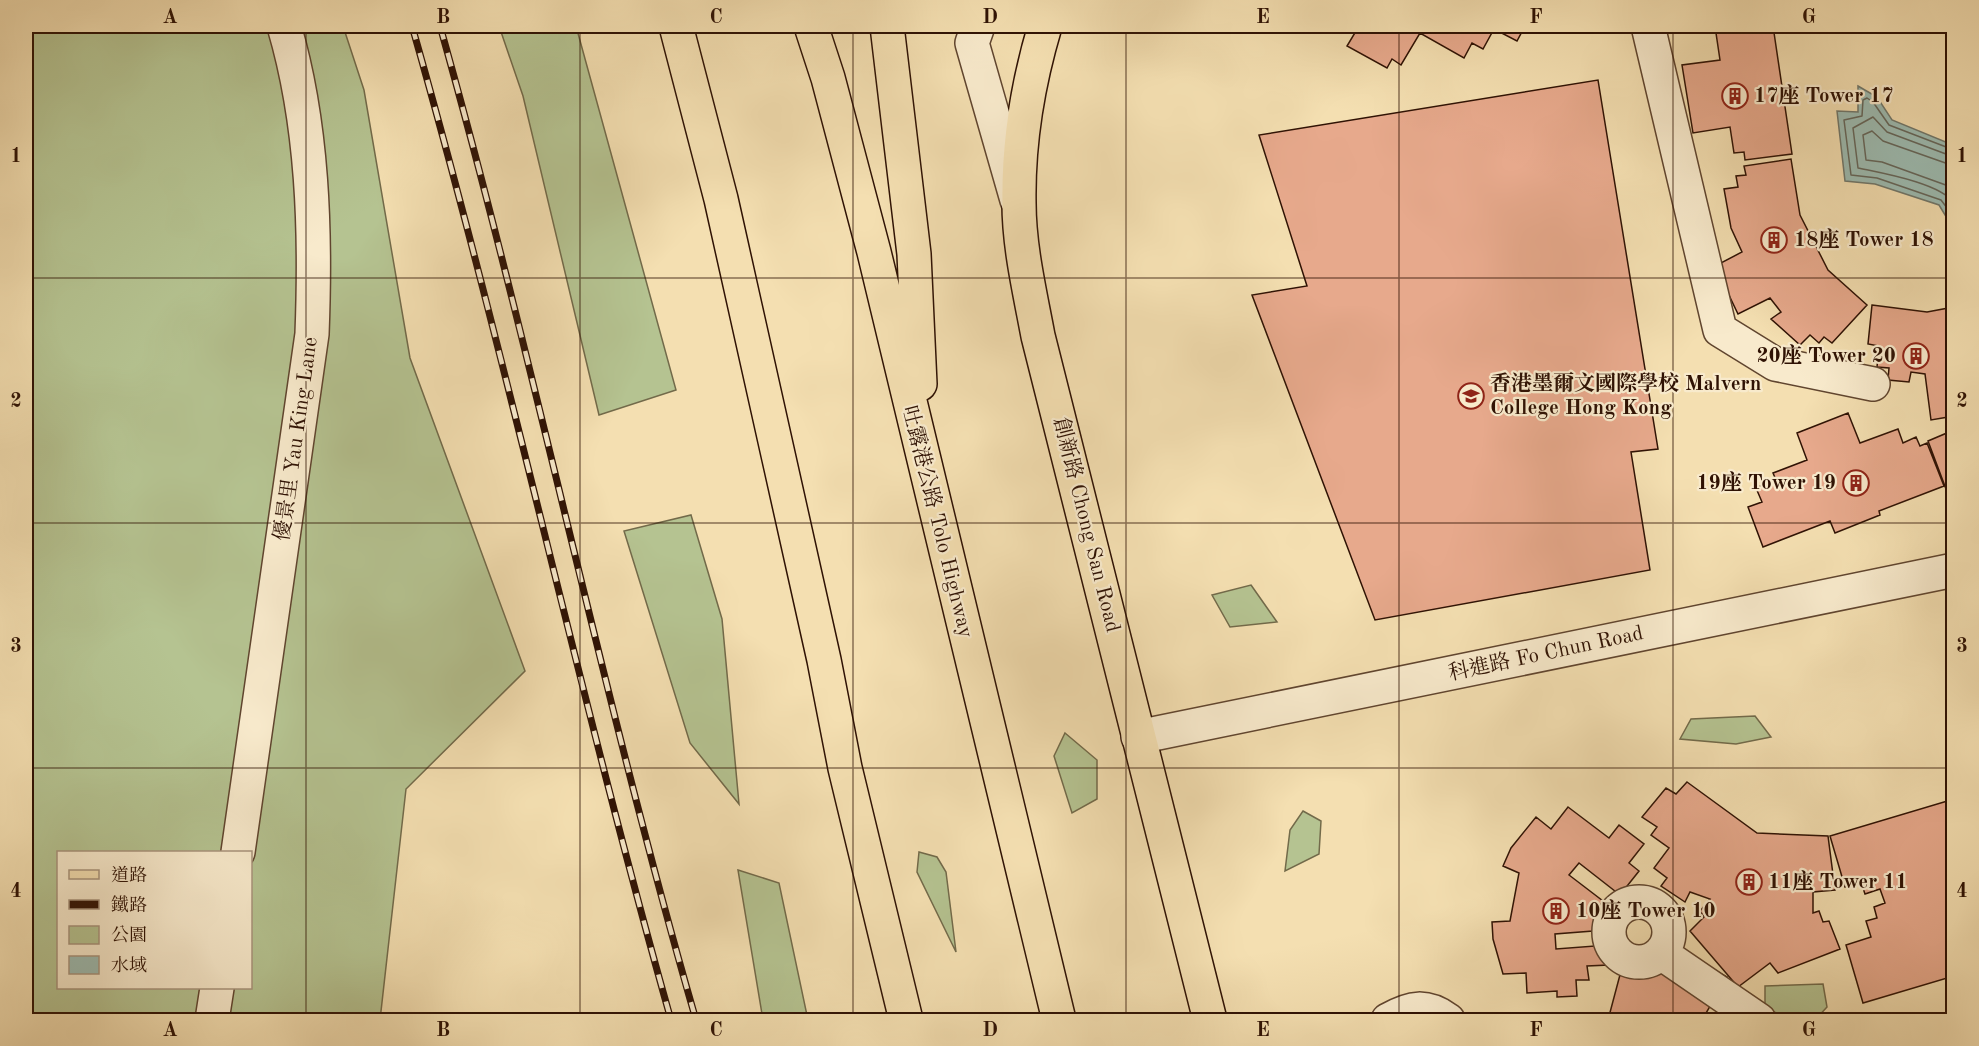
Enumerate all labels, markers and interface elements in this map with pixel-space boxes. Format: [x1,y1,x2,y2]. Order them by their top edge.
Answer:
text: A [162,8,178,28]
text: B [436,8,450,28]
text: C [709,8,723,28]
text: D [982,8,998,28]
text: E [1256,8,1270,28]
text: F [1529,8,1543,28]
text: G [1802,8,1816,28]
building icon: 17座 Tower 17 [1720,81,1750,111]
place label: 17座 Tower 17 [1754,83,1894,107]
text: 1 [10,147,22,167]
text: 1 [1956,147,1968,167]
building icon: 18座 Tower 18 [1759,225,1789,255]
place label: 18座 Tower 18 [1794,227,1934,251]
street label: 優景里 Yau King Lane [270,335,322,542]
building icon: 20座 Tower 20 [1901,341,1931,371]
place label: 20座 Tower 20 [1756,343,1896,367]
place label: 香港墨爾文國際學校 Malvern College Hong Kong [1490,371,1761,419]
school or university icon: 香港墨爾文國際學校 Malvern College Hong Kong [1456,381,1486,411]
text: 2 [10,392,22,412]
text: 2 [1956,392,1968,412]
street label: 吐露港公路 Tolo Highway [898,403,979,640]
street label: 創新路 Chong San Road [1049,415,1125,635]
building icon: 19座 Tower 19 [1841,468,1871,498]
place label: 19座 Tower 19 [1696,470,1836,494]
street label: 科進路 Fo Chun Road [1446,621,1645,685]
text: 3 [10,637,22,657]
text: 3 [1956,637,1968,657]
legend [57,851,252,989]
text: 道路 [111,865,147,885]
building icon: 11座 Tower 11 [1734,867,1764,897]
place label: 11座 Tower 11 [1768,869,1908,893]
text: 4 [10,882,22,902]
text: 4 [1956,882,1968,902]
text: 鐵路 [111,895,147,915]
building icon: 10座 Tower 10 [1541,896,1571,926]
place label: 10座 Tower 10 [1576,898,1716,922]
text: 公園 [111,925,147,945]
text: 水域 [111,955,147,975]
text: A [162,1021,178,1041]
text: B [436,1021,450,1041]
text: C [709,1021,723,1041]
text: D [982,1021,998,1041]
text: E [1256,1021,1270,1041]
text: F [1529,1021,1543,1041]
text: G [1802,1021,1816,1041]

